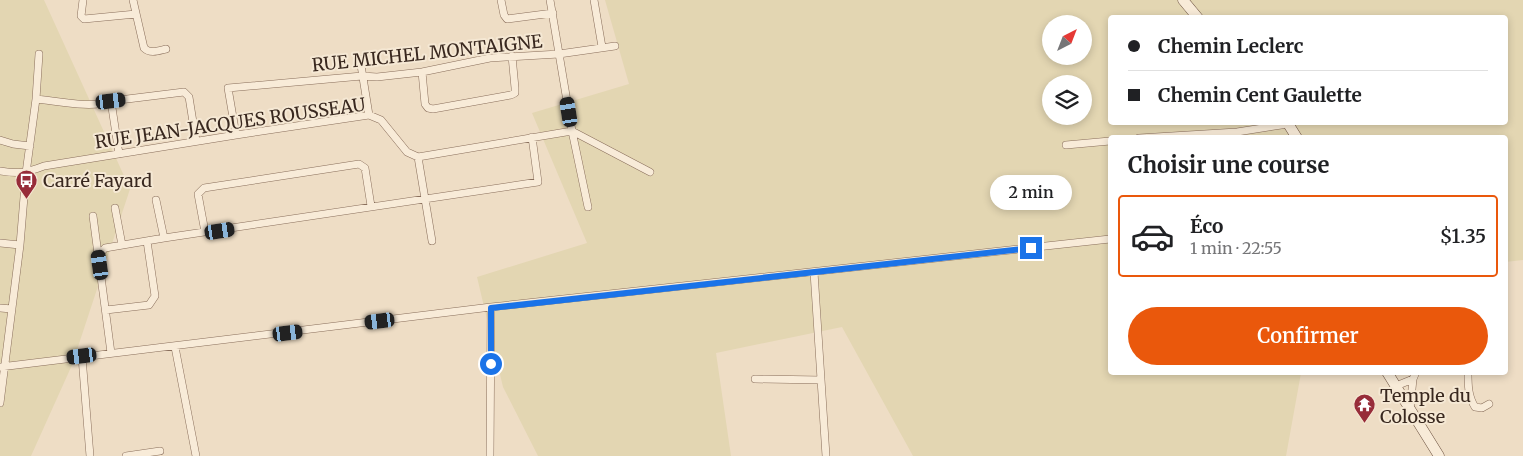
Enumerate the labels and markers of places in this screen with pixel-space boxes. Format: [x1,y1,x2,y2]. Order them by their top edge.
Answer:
bus stop icon: Carré Fayard [15,168,39,199]
place label: Carré Fayard [43,169,152,192]
place label: Temple du Colosse [1380,384,1471,428]
temple icon: Temple du Colosse [1352,393,1376,424]

